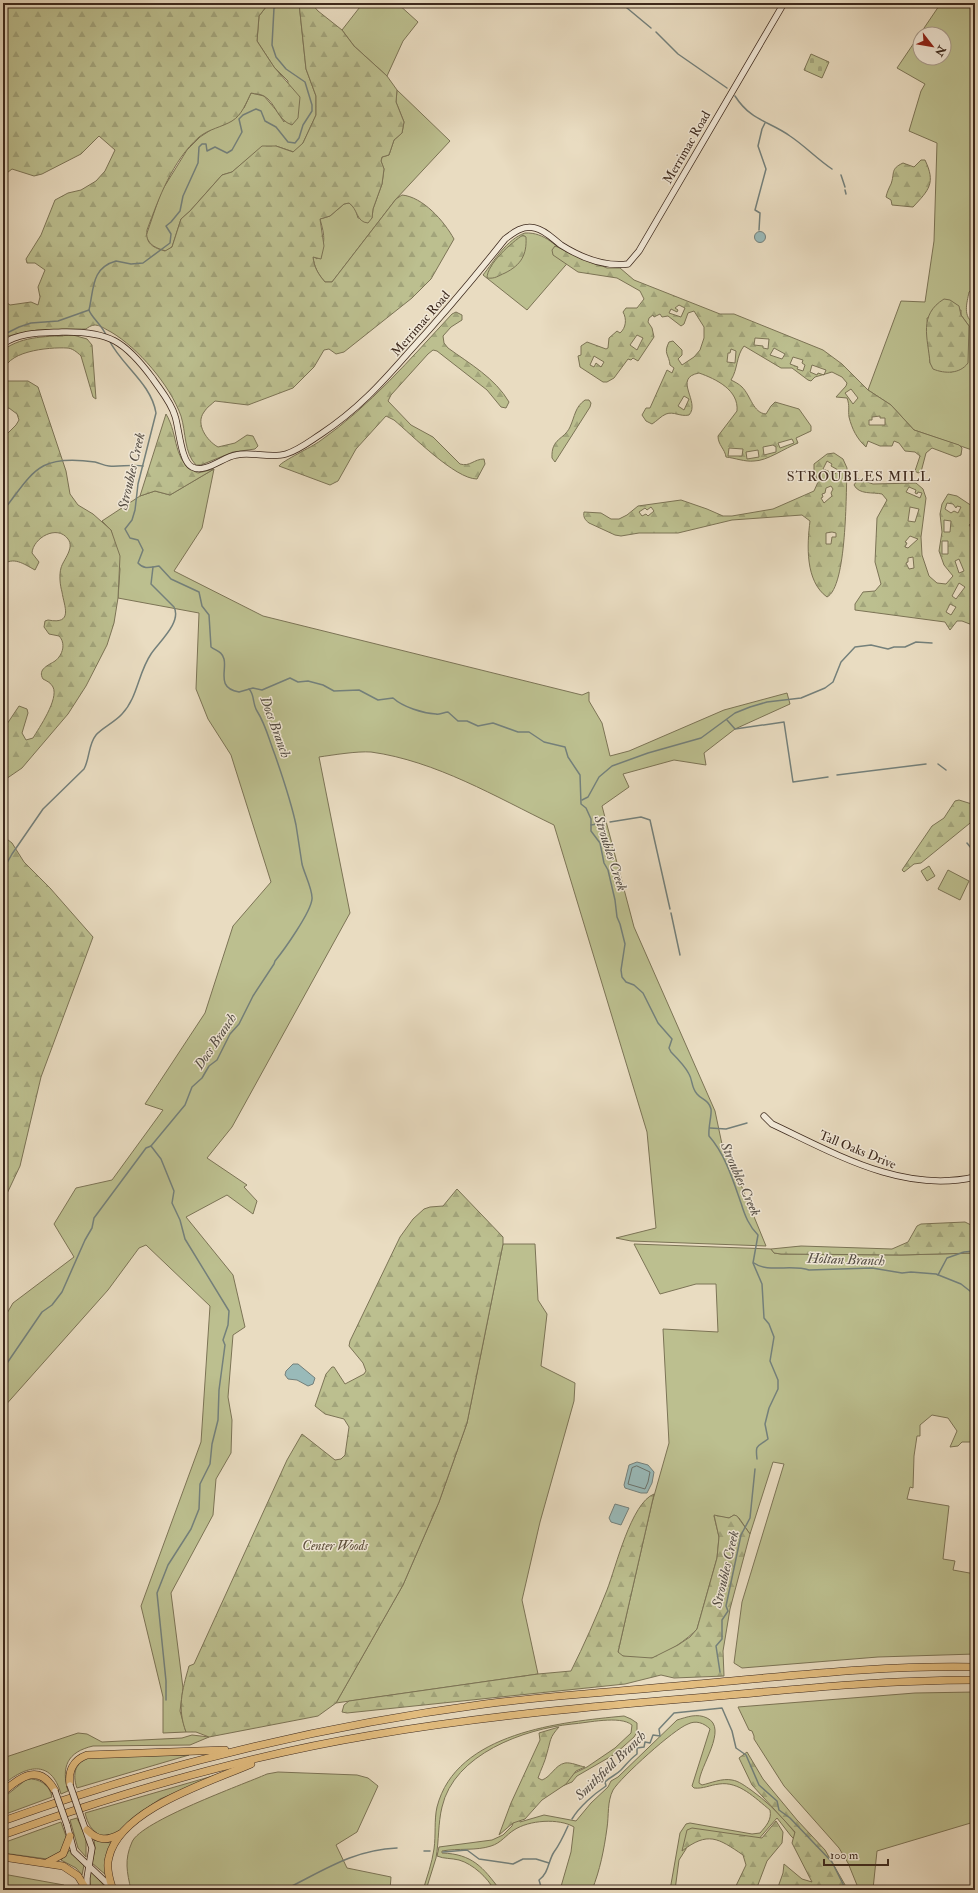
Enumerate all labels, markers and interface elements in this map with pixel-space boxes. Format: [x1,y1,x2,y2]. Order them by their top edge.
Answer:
north arrow [912,26,952,66]
text: N [931,42,949,59]
street label: Merrimac Road [660,108,714,187]
street label: Merrimac Road [388,287,454,360]
water label: Stroubles Creek [114,431,149,512]
district label: STROUBLES MILL [787,468,931,485]
water label: Docs Branch [256,693,294,760]
water label: Stroubles Creek [590,812,631,893]
water label: Docs Branch [190,1010,240,1073]
street label: Tall Oaks Drive [817,1127,899,1173]
water label: Stroubles Creek [716,1139,764,1219]
water label: Holtan Branch [806,1250,885,1269]
water label: Stroubles Creek [708,1529,743,1610]
park label: Center Woods [302,1538,368,1554]
water label: Smithfield Branch [570,1727,650,1804]
scale bar [824,1841,888,1867]
text: 100 m [830,1848,859,1863]

